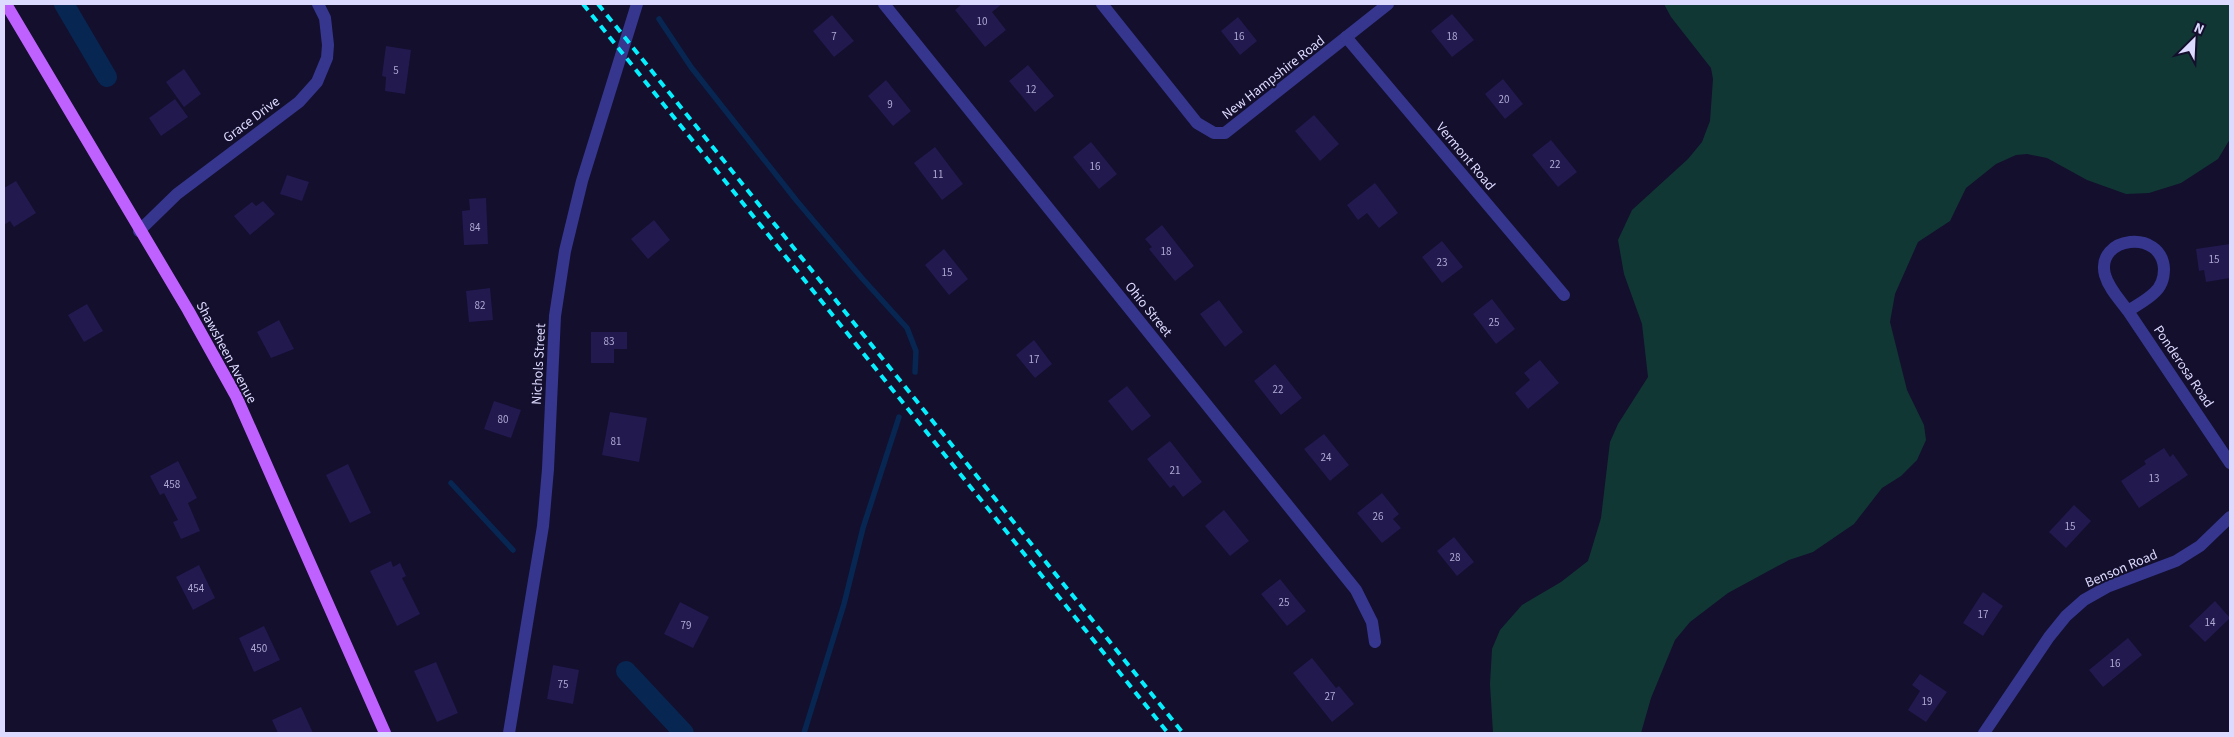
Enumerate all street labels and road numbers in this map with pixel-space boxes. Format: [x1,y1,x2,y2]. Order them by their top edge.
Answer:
street label: New Hampshire Road [1218,31,1329,124]
street label: Grace Drive [219,92,284,148]
street label: Vermont Road [1431,118,1500,195]
street label: Ohio Street [1120,278,1177,342]
street label: Shawsheen Avenue [191,298,262,407]
street label: Ponderosa Road [2148,321,2218,412]
street label: Nichols Street [527,323,551,405]
street label: Benson Road [2082,545,2161,593]

